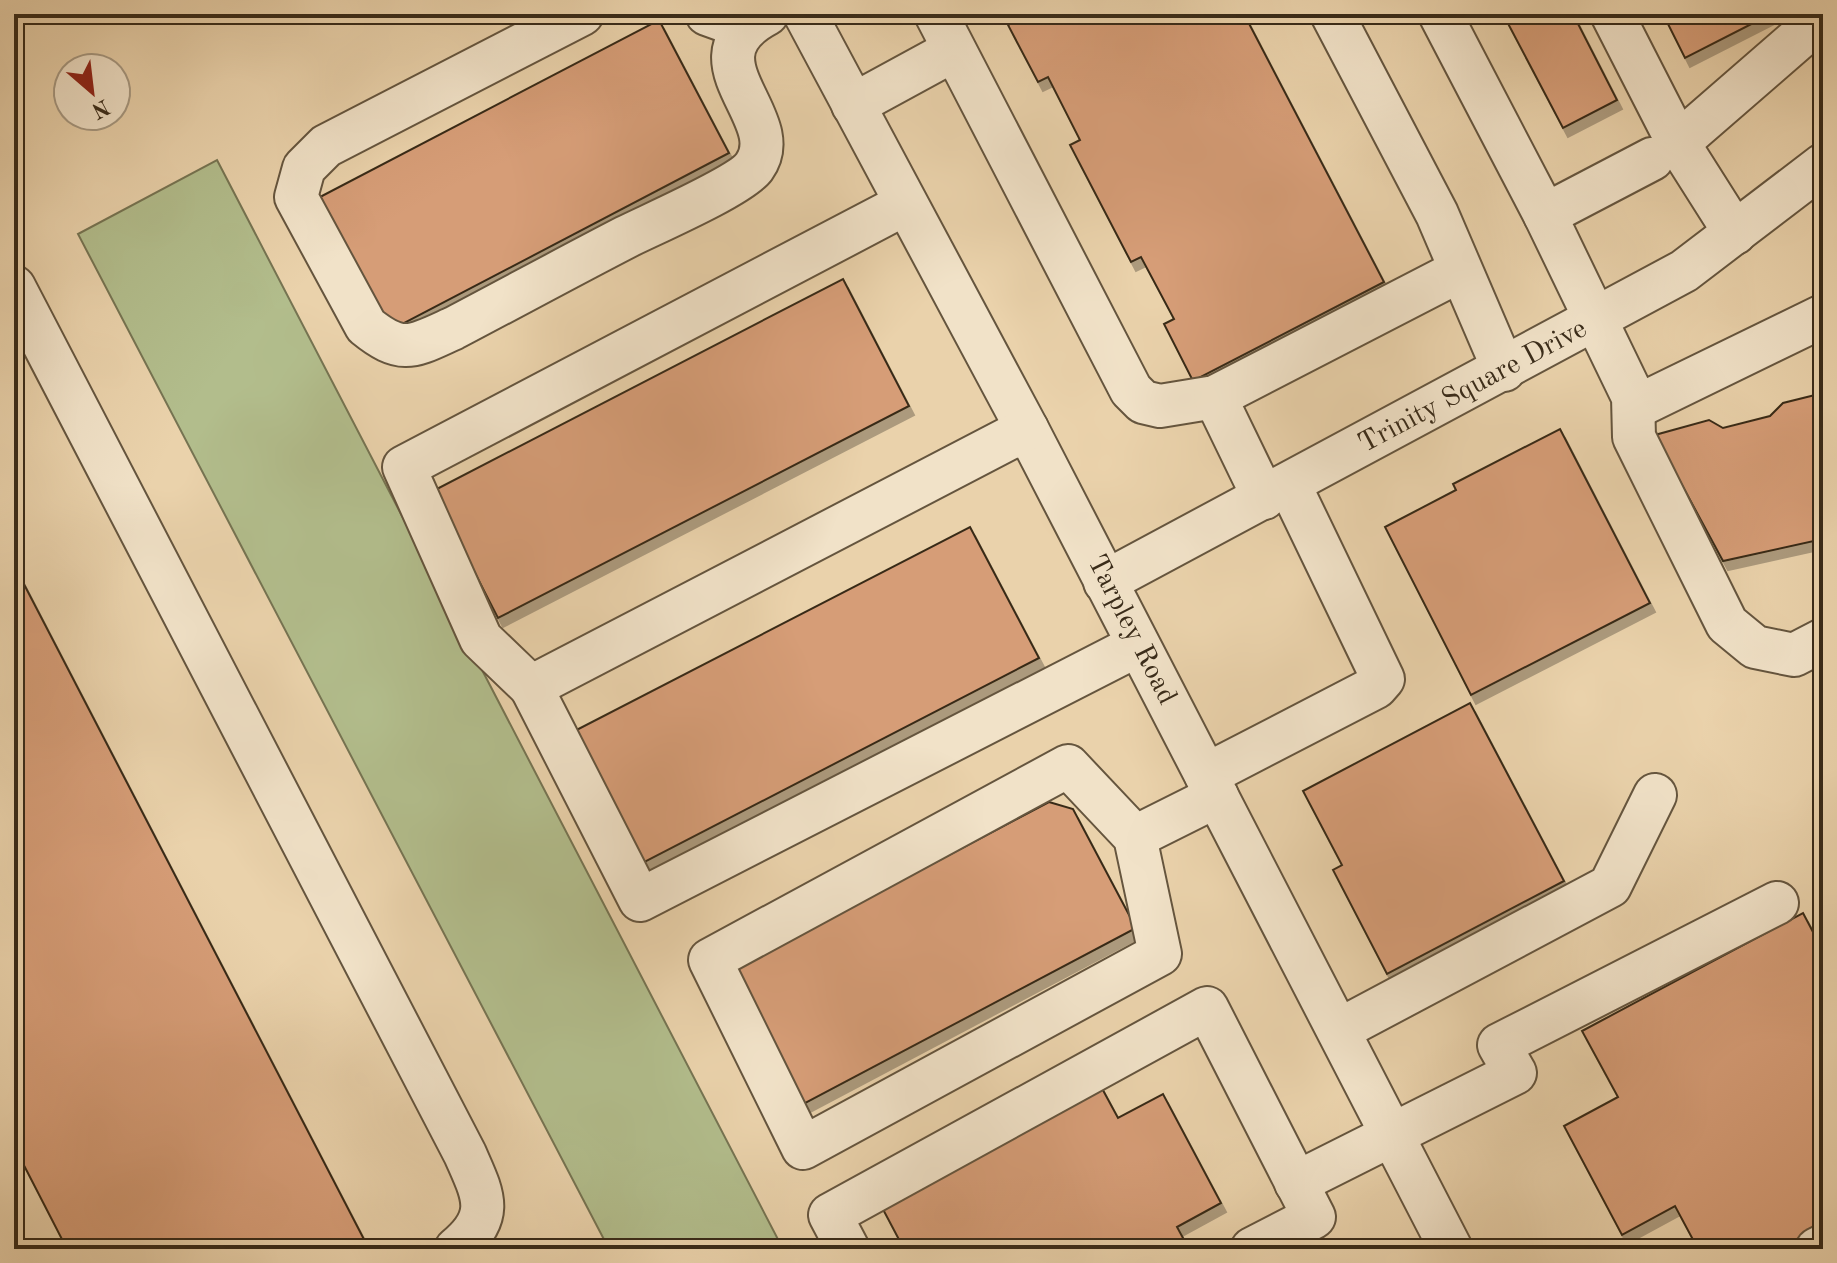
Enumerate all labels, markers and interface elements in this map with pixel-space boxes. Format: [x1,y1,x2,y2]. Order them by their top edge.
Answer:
north arrow [52,52,132,132]
text: N [88,94,113,122]
street label: Trinity Square Drive [1354,315,1592,459]
street label: Tarpley Road [1081,551,1181,709]

